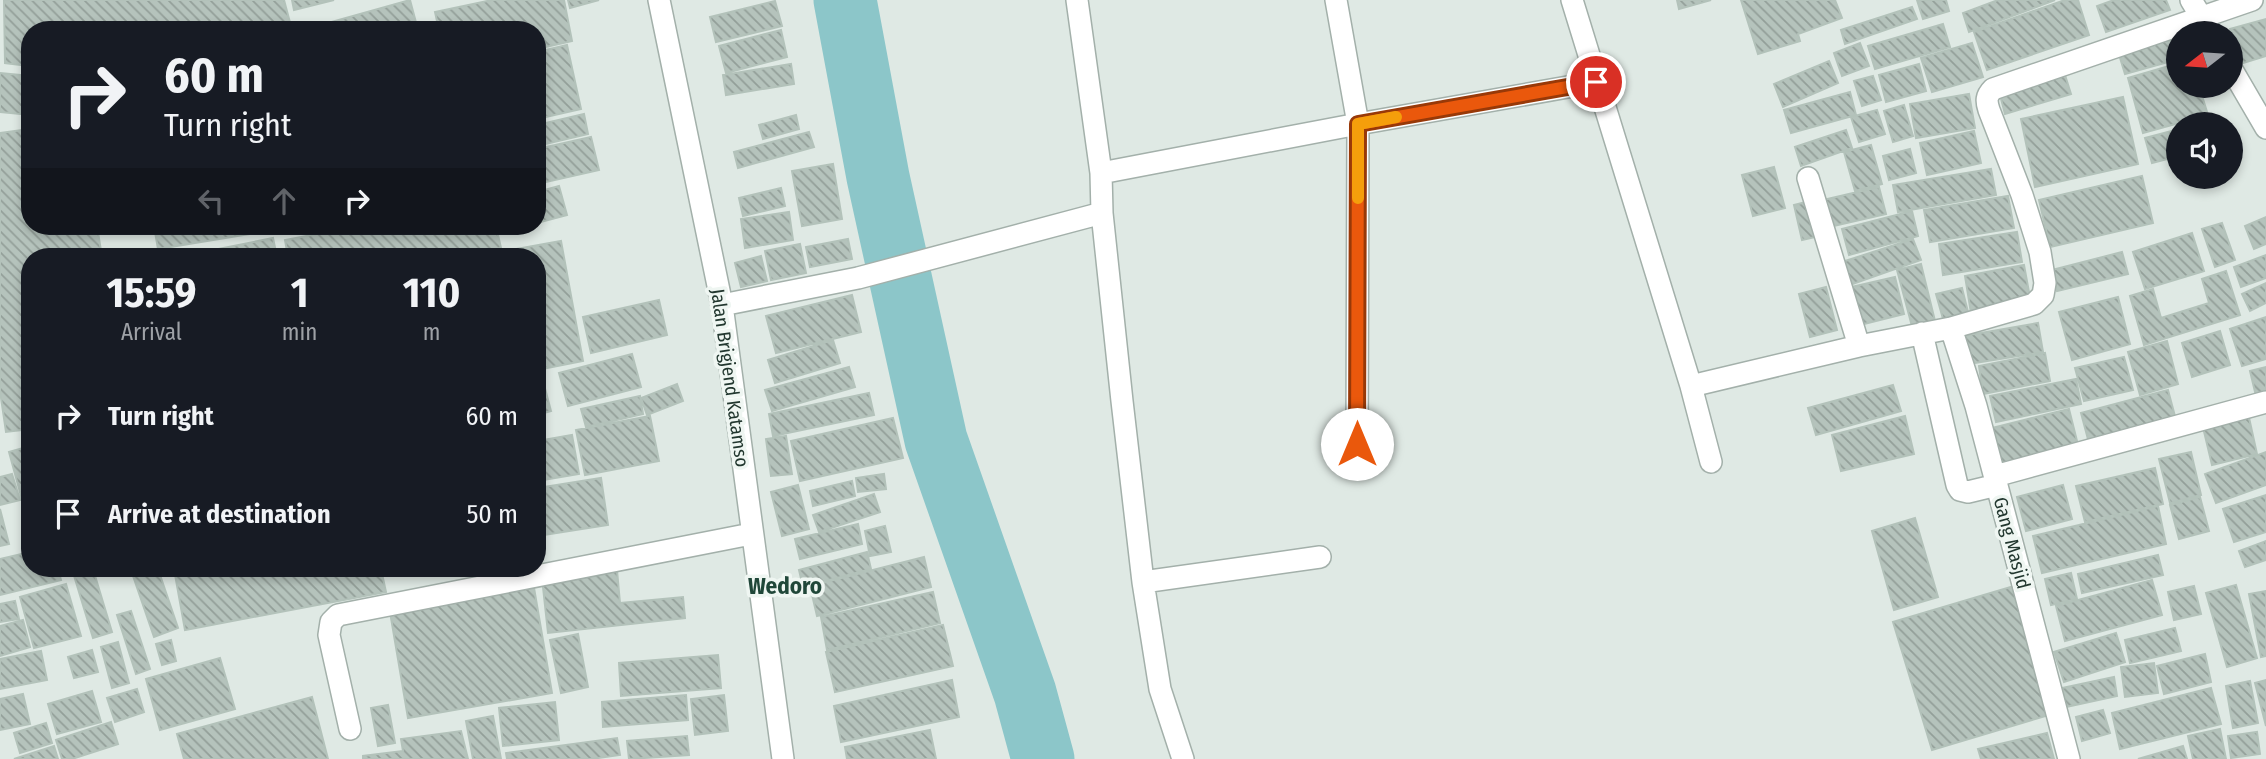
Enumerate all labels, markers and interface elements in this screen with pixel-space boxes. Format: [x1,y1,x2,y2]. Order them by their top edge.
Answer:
north arrow [2166,21,2244,98]
map controls [2166,21,2243,189]
text: 60 m [164,46,264,105]
icon: right [49,49,140,140]
pin [1566,52,1626,112]
icon: arrive [1577,63,1615,101]
text: Turn right [164,106,291,144]
button: sound [2166,112,2243,189]
icon: left [192,182,230,220]
icon: ahead [265,182,303,220]
icon: right [338,182,376,220]
text: 15:59 [106,268,196,318]
text: 1 [291,268,309,318]
text: 110 [403,268,461,318]
street label: Jalan Brigjend Katamso [706,287,754,469]
text: Arrival [121,318,182,346]
text: min [282,318,317,346]
text: m [423,318,441,346]
icon: right [49,397,87,435]
text: Turn right [108,401,214,432]
text: 60 m [465,401,518,432]
position arrow [1320,407,1394,481]
icon: arrive [49,495,87,533]
street label: Gang Masjid [1989,495,2035,591]
text: Arrive at destination [108,499,331,530]
text: 50 m [466,499,518,530]
district label: Wedoro [748,572,822,600]

